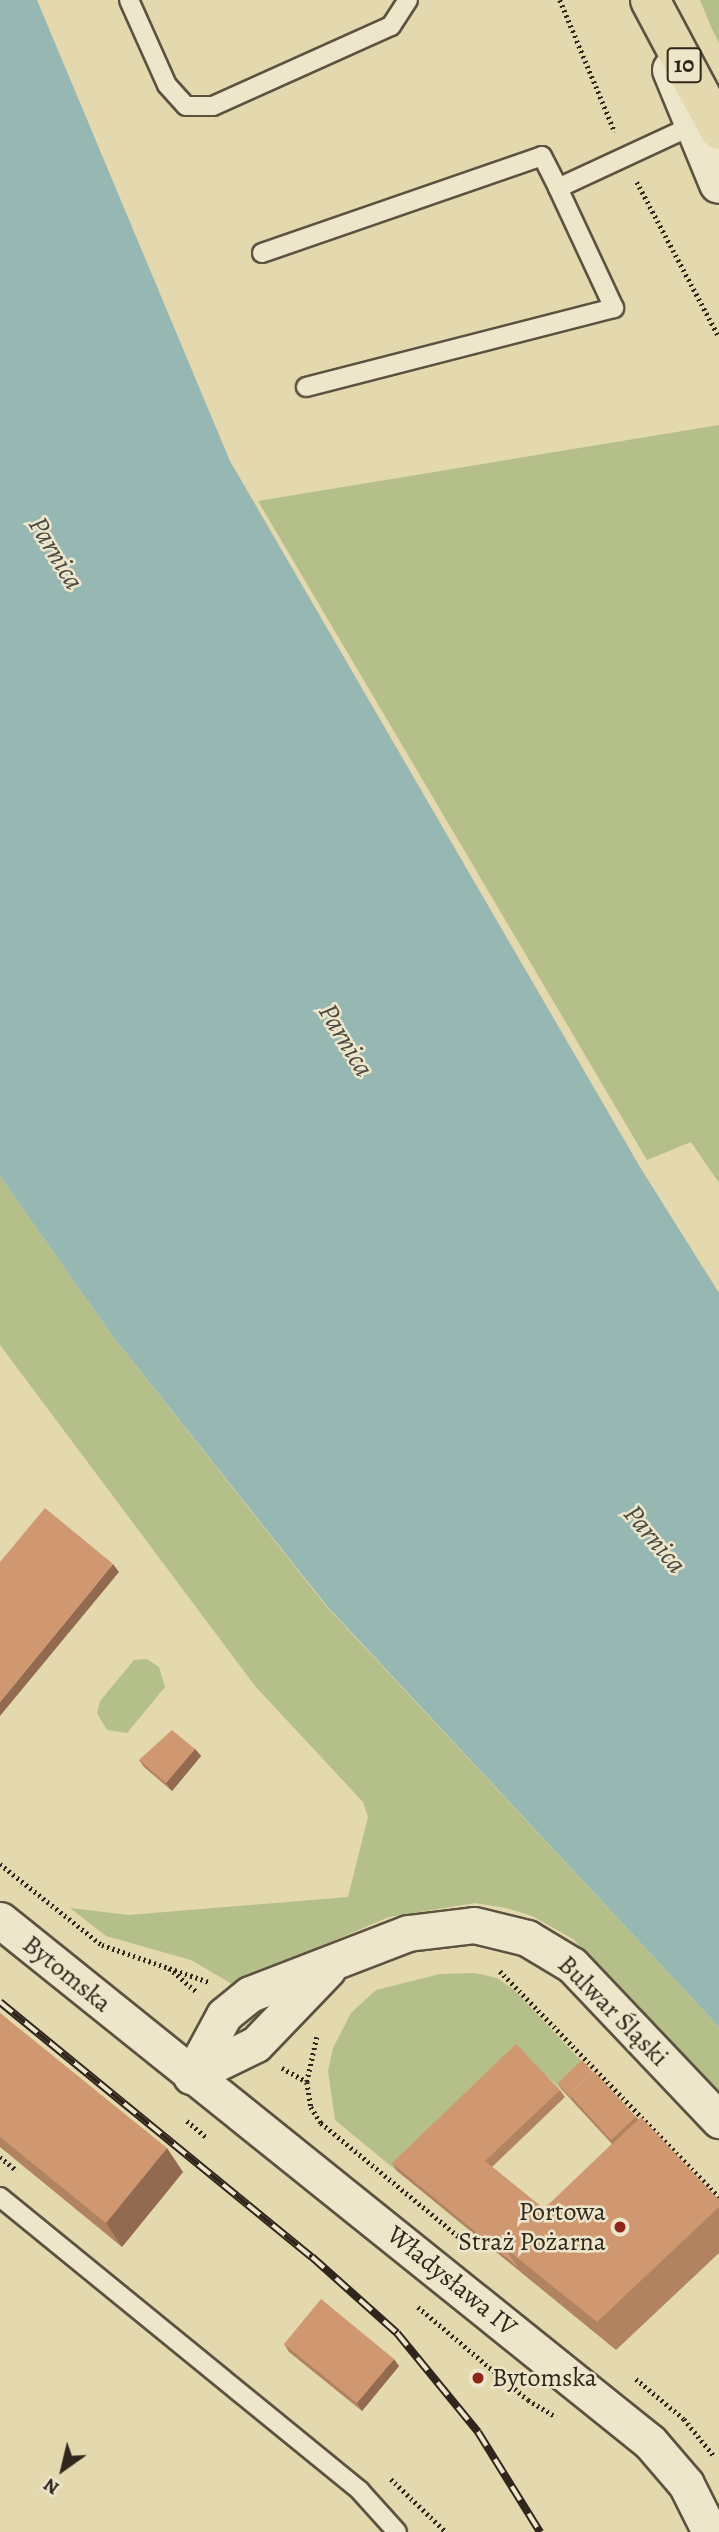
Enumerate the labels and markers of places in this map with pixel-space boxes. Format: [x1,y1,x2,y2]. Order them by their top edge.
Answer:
place label: Portowa Straż Pożarna [458,2196,606,2258]
marker: Portowa Straż Pożarna [612,2219,628,2235]
place label: Bytomska [492,2362,597,2394]
marker: Bytomska [470,2370,486,2386]

